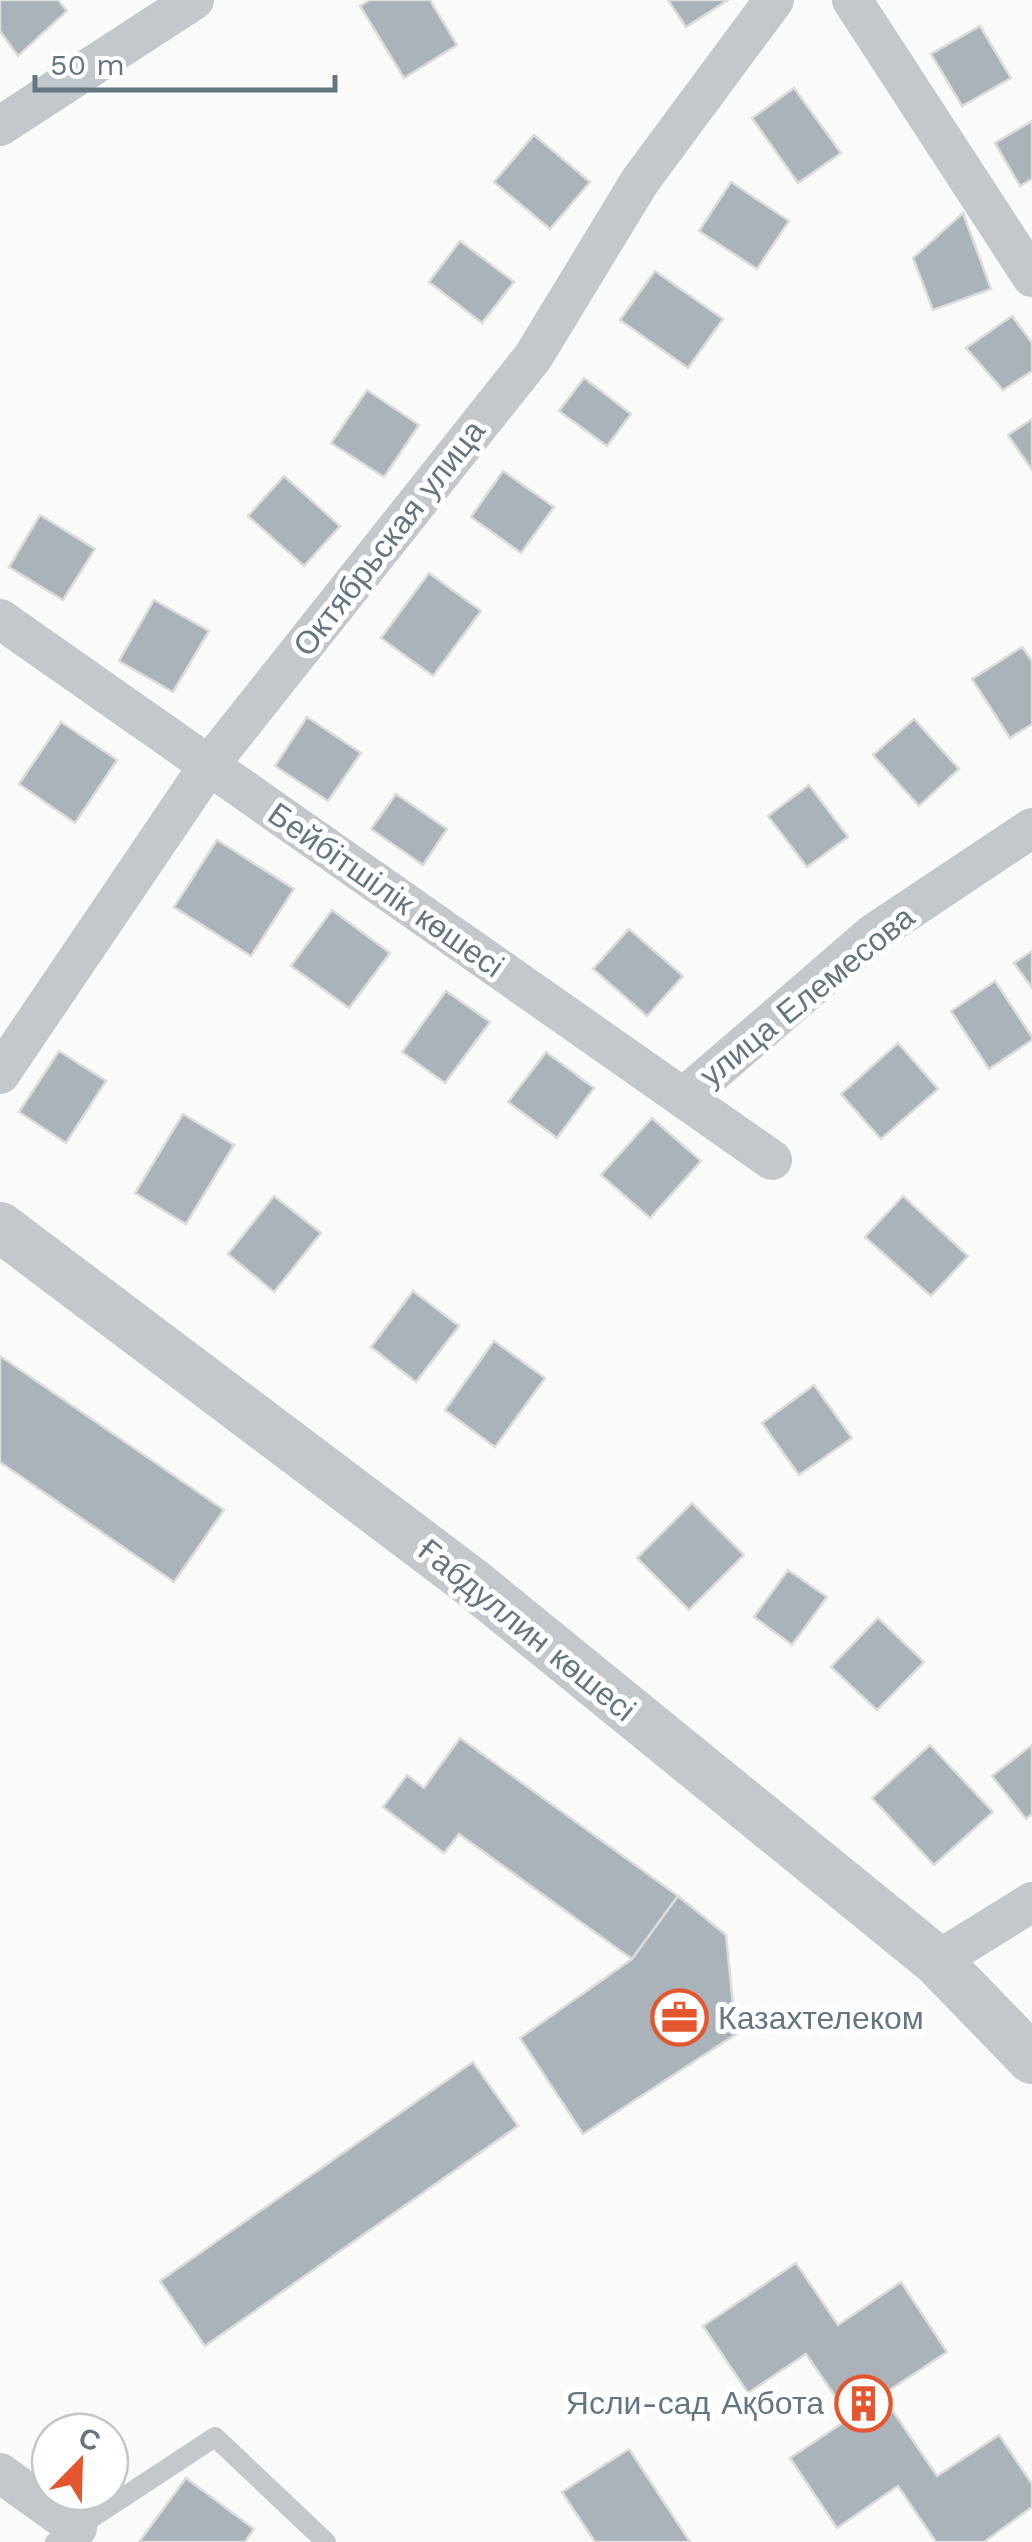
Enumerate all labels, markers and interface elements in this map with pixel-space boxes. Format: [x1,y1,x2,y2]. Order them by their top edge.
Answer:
scale bar [35,30,335,92]
text: 50 m [50,47,125,82]
street label: Октябрьская улица [285,412,493,663]
street label: Бейбітшілік көшесі [261,795,511,985]
street label: улица Елемесова [692,898,922,1094]
street label: Ғабдуллин көшесі [410,1530,643,1729]
office icon: Казахтелеком [649,1988,709,2048]
place label: Казахтелеком [718,1999,924,2037]
building icon: Ясли-сад Ақбота [833,2373,893,2433]
place label: Ясли-сад Ақбота [566,2384,824,2422]
north arrow [30,2412,130,2512]
text: С [74,2420,105,2459]

